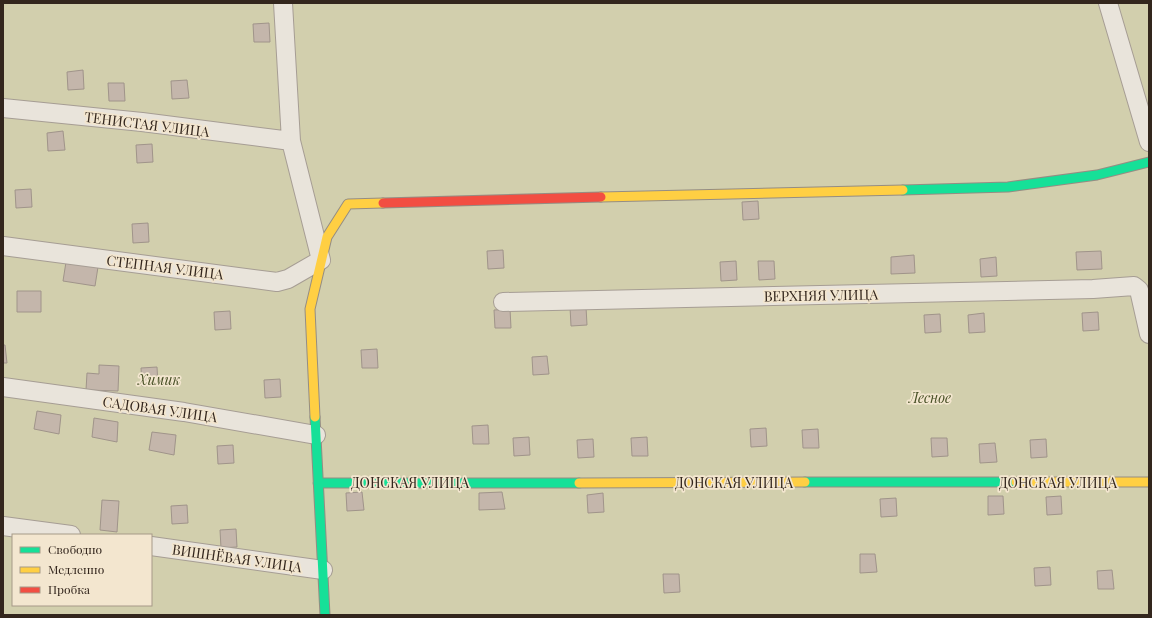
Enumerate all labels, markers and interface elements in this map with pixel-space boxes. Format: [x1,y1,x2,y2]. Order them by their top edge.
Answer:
street label: ТЕНИСТАЯ УЛИЦА [83,107,211,141]
street label: СТЕПНАЯ УЛИЦА [105,250,225,284]
street label: ВЕРХНЯЯ УЛИЦА [764,285,878,305]
park label: Химик [137,370,180,389]
park label: Лесное [908,388,951,407]
street label: САДОВАЯ УЛИЦА [101,392,219,426]
street label: ДОНСКАЯ УЛИЦА [351,473,469,492]
street label: ДОНСКАЯ УЛИЦА [675,473,793,492]
street label: ДОНСКАЯ УЛИЦА [999,473,1117,492]
legend [12,534,152,606]
street label: ВИШНЁВАЯ УЛИЦА [171,539,303,577]
text: Свободно [48,541,103,557]
text: Медленно [48,561,105,577]
text: Пробка [48,581,90,597]

